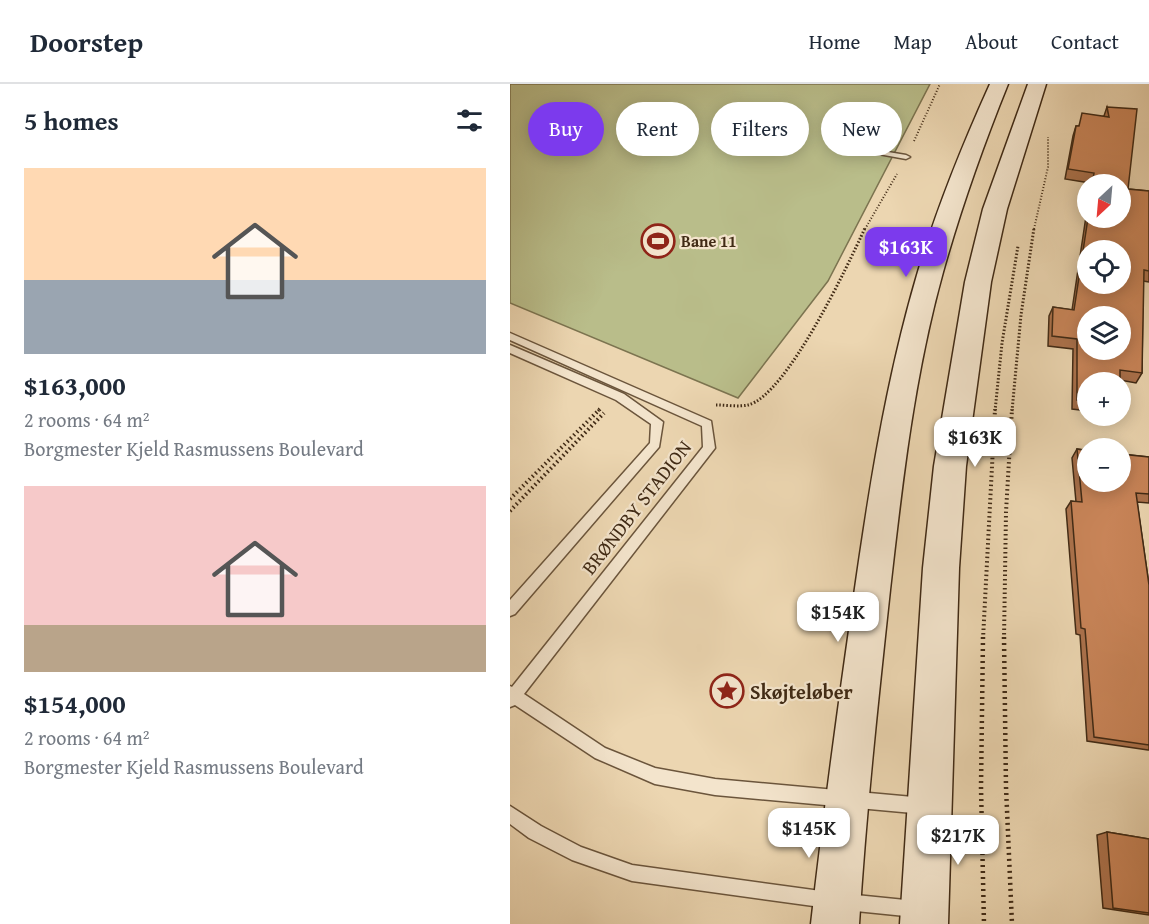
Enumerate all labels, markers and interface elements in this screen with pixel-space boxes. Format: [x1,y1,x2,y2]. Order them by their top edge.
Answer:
text: Doorstep [30,21,143,62]
text: Home [809,26,860,57]
text: Map [893,26,932,57]
text: About [965,26,1018,57]
text: Contact [1051,26,1119,57]
text: 5 homes [24,101,119,140]
chip: Buy [528,102,604,156]
chip: Rent [616,102,699,156]
chip: Filters [711,102,809,156]
chip: New [821,102,902,156]
icon: filters [453,104,486,137]
north arrow [1077,174,1131,228]
map controls [1077,174,1131,492]
icon: home [201,207,309,315]
sports icon: Bane 11 [640,223,676,259]
pin: $163K [864,227,948,278]
place label: Bane 11 [681,229,737,253]
text: $163K [879,232,933,261]
button: locate [1077,240,1131,294]
button: layers [1077,306,1131,360]
text: $163,000 [24,366,126,405]
button: + [1077,372,1131,426]
text: 2 rooms · 64 m² [24,405,150,434]
pin: $163K [933,417,1017,468]
text: $163K [948,422,1002,451]
text: Borgmester Kjeld Rasmussens Boulevard [24,434,364,463]
street label: BRØNDBY STADION [574,434,698,580]
button: − [1077,438,1131,492]
icon: home [201,525,309,633]
pin: $154K [796,592,880,643]
text: $154K [811,597,865,626]
place icon: Skøjteløber [709,673,745,709]
place label: Skøjteløber [750,677,853,706]
text: $154,000 [24,684,126,723]
text: 2 rooms · 64 m² [24,723,150,752]
text: Borgmester Kjeld Rasmussens Boulevard [24,752,364,781]
pin: $145K [767,808,851,859]
text: $145K [782,813,836,842]
pin: $217K [916,815,1000,866]
text: $217K [931,820,985,849]

